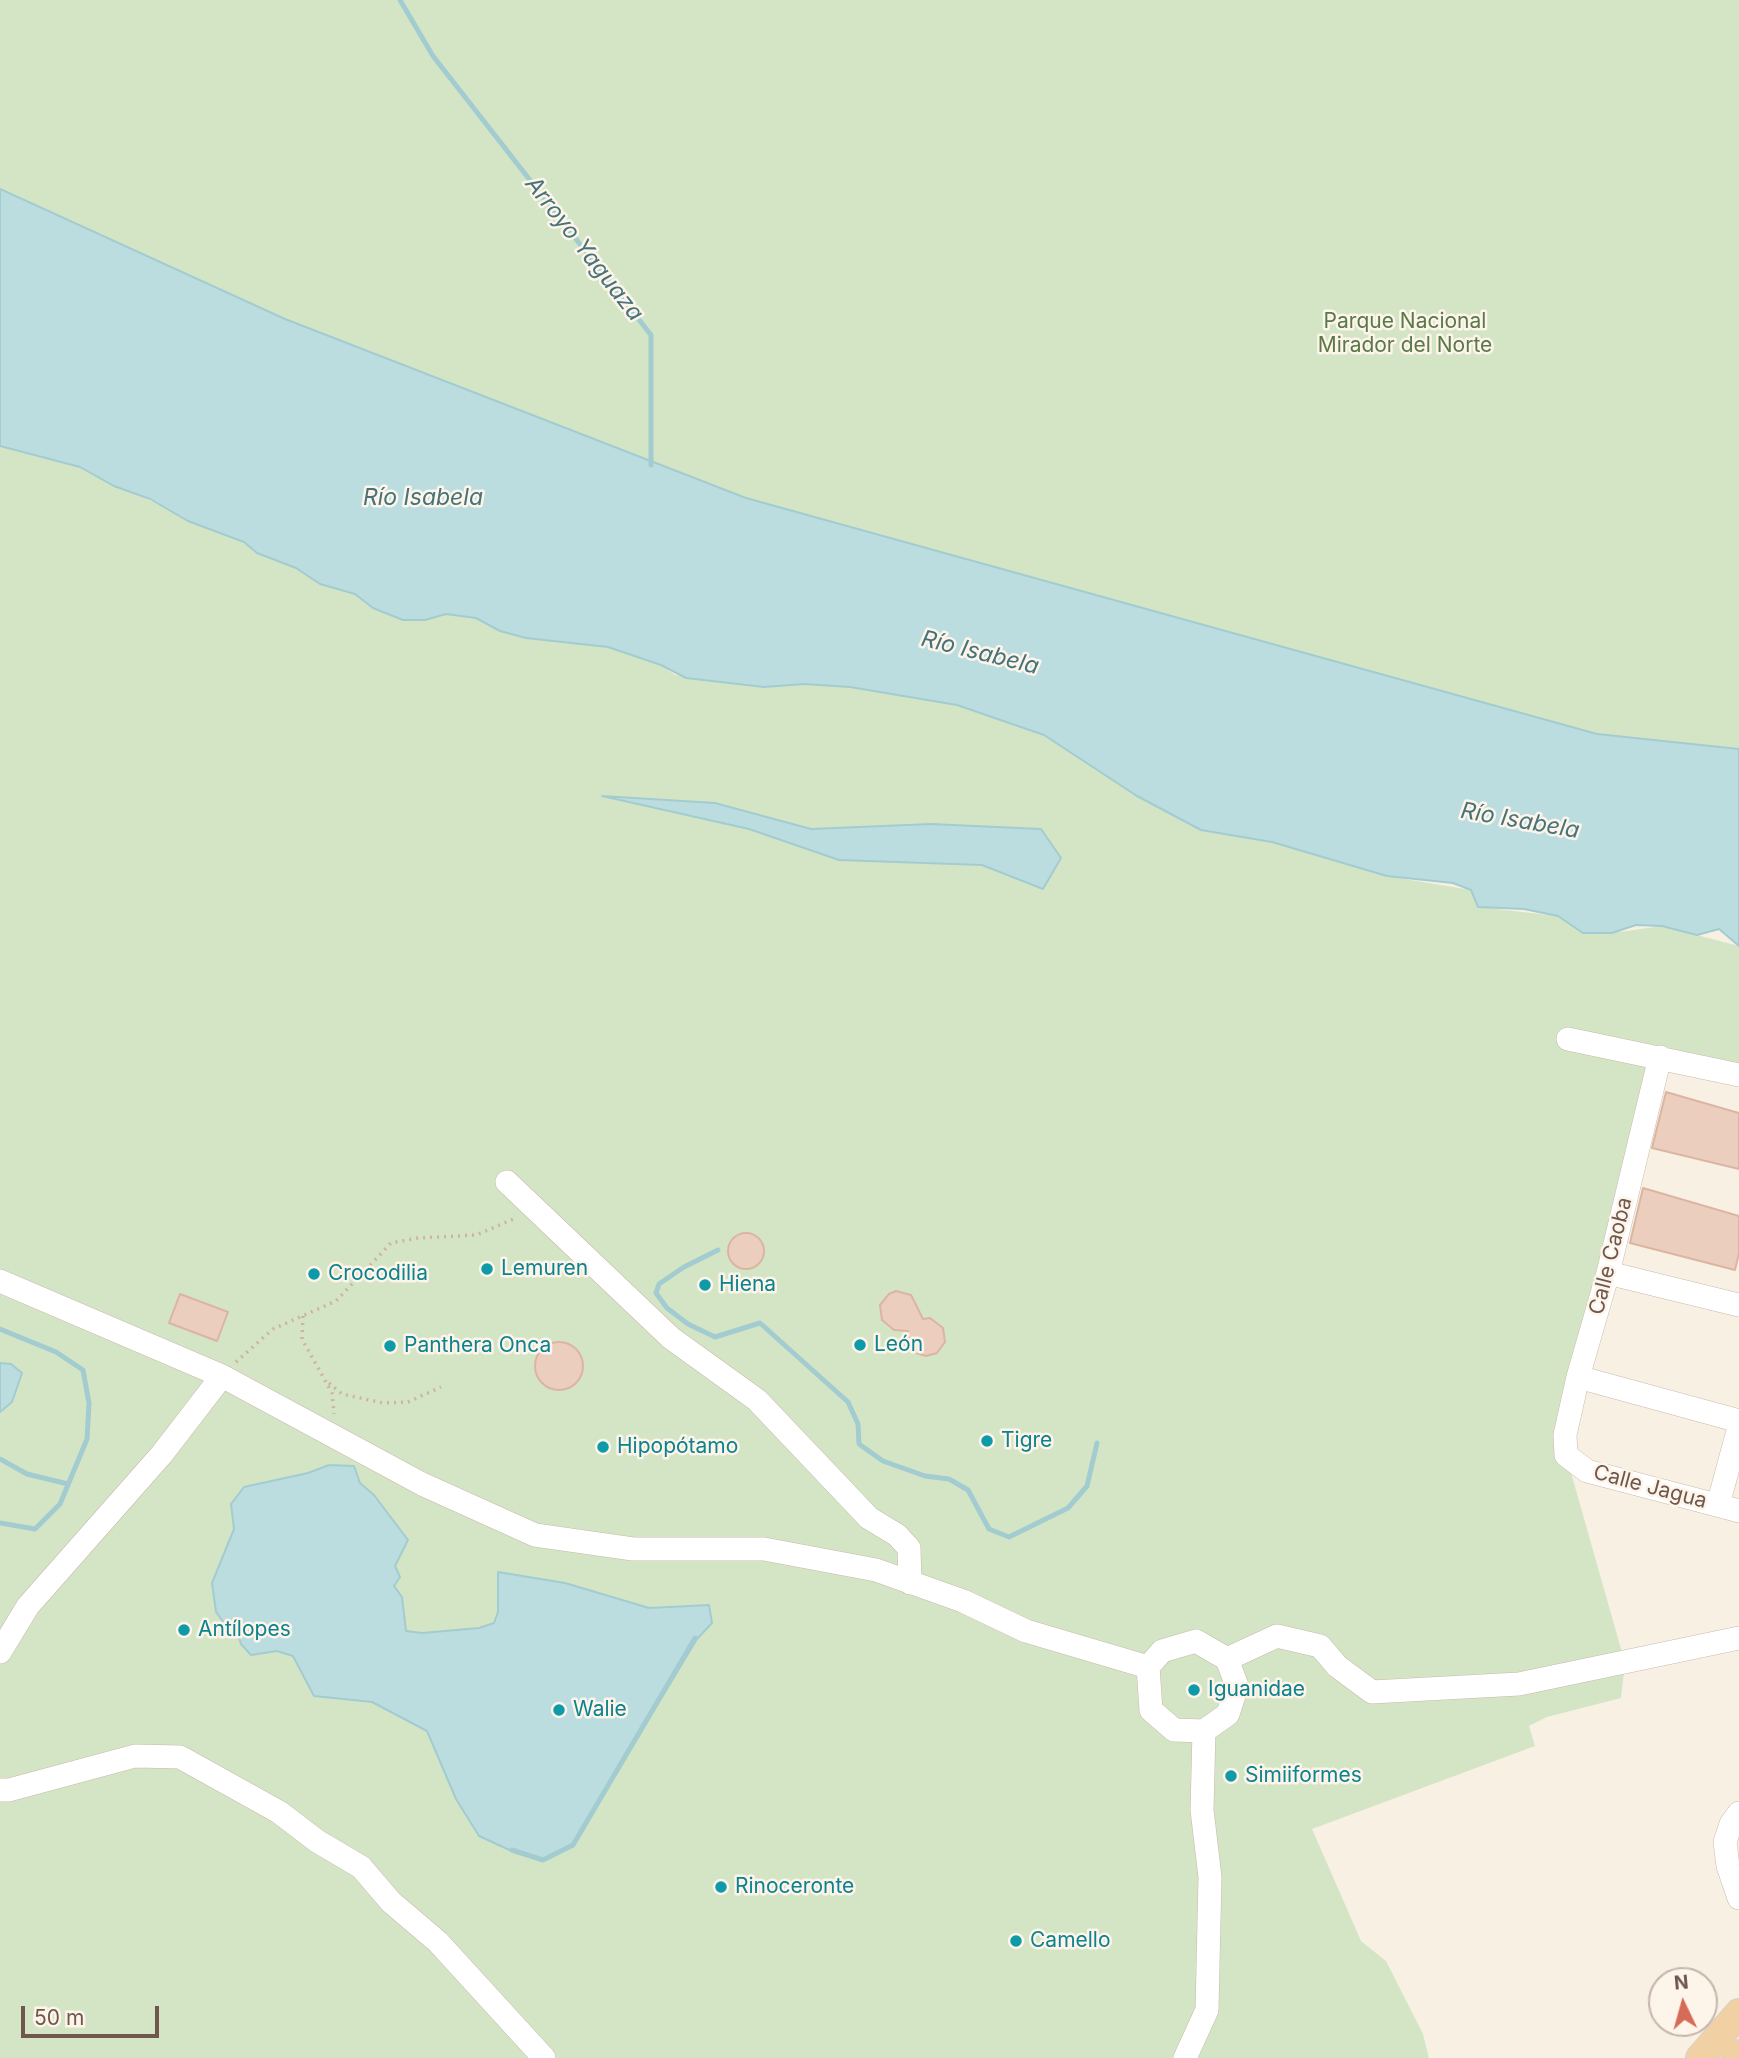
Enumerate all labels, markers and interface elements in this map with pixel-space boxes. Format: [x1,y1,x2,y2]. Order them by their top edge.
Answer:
water label: Arroyo Yaguaza [519,171,649,327]
park label: Parque Nacional Mirador del Norte [1318,309,1492,359]
water label: Río Isabela [363,484,483,512]
water label: Río Isabela [918,625,1042,681]
water label: Río Isabela [1458,797,1582,845]
street label: Calle Caoba [1584,1195,1638,1317]
place label: Lemuren [501,1256,588,1282]
place label: Crocodilia [328,1261,428,1287]
marker: Lemuren [479,1261,495,1277]
marker: Crocodilia [306,1266,322,1282]
place label: Hiena [719,1272,776,1298]
marker: Hiena [697,1277,713,1293]
place label: León [874,1332,923,1358]
place label: Panthera Onca [404,1333,551,1359]
marker: León [852,1337,868,1353]
marker: Panthera Onca [382,1338,398,1354]
place label: Tigre [1001,1428,1052,1454]
marker: Tigre [979,1433,995,1449]
place label: Hipopótamo [617,1434,738,1460]
marker: Hipopótamo [595,1439,611,1455]
street label: Calle Jagua [1591,1460,1709,1514]
place label: Antílopes [198,1617,291,1643]
marker: Antílopes [176,1622,192,1638]
place label: Iguanidae [1208,1677,1305,1703]
marker: Iguanidae [1186,1682,1202,1698]
place label: Walie [573,1697,627,1723]
marker: Walie [551,1702,567,1718]
place label: Simiiformes [1245,1763,1362,1789]
marker: Simiiformes [1223,1768,1239,1784]
place label: Rinoceronte [735,1874,854,1900]
marker: Rinoceronte [713,1879,729,1895]
place label: Camello [1030,1928,1111,1954]
marker: Camello [1008,1933,1024,1949]
north arrow [1648,1967,1718,2037]
text: N [1673,1970,1690,1995]
scale bar [24,1992,163,2036]
text: 50 m [34,2005,84,2030]

